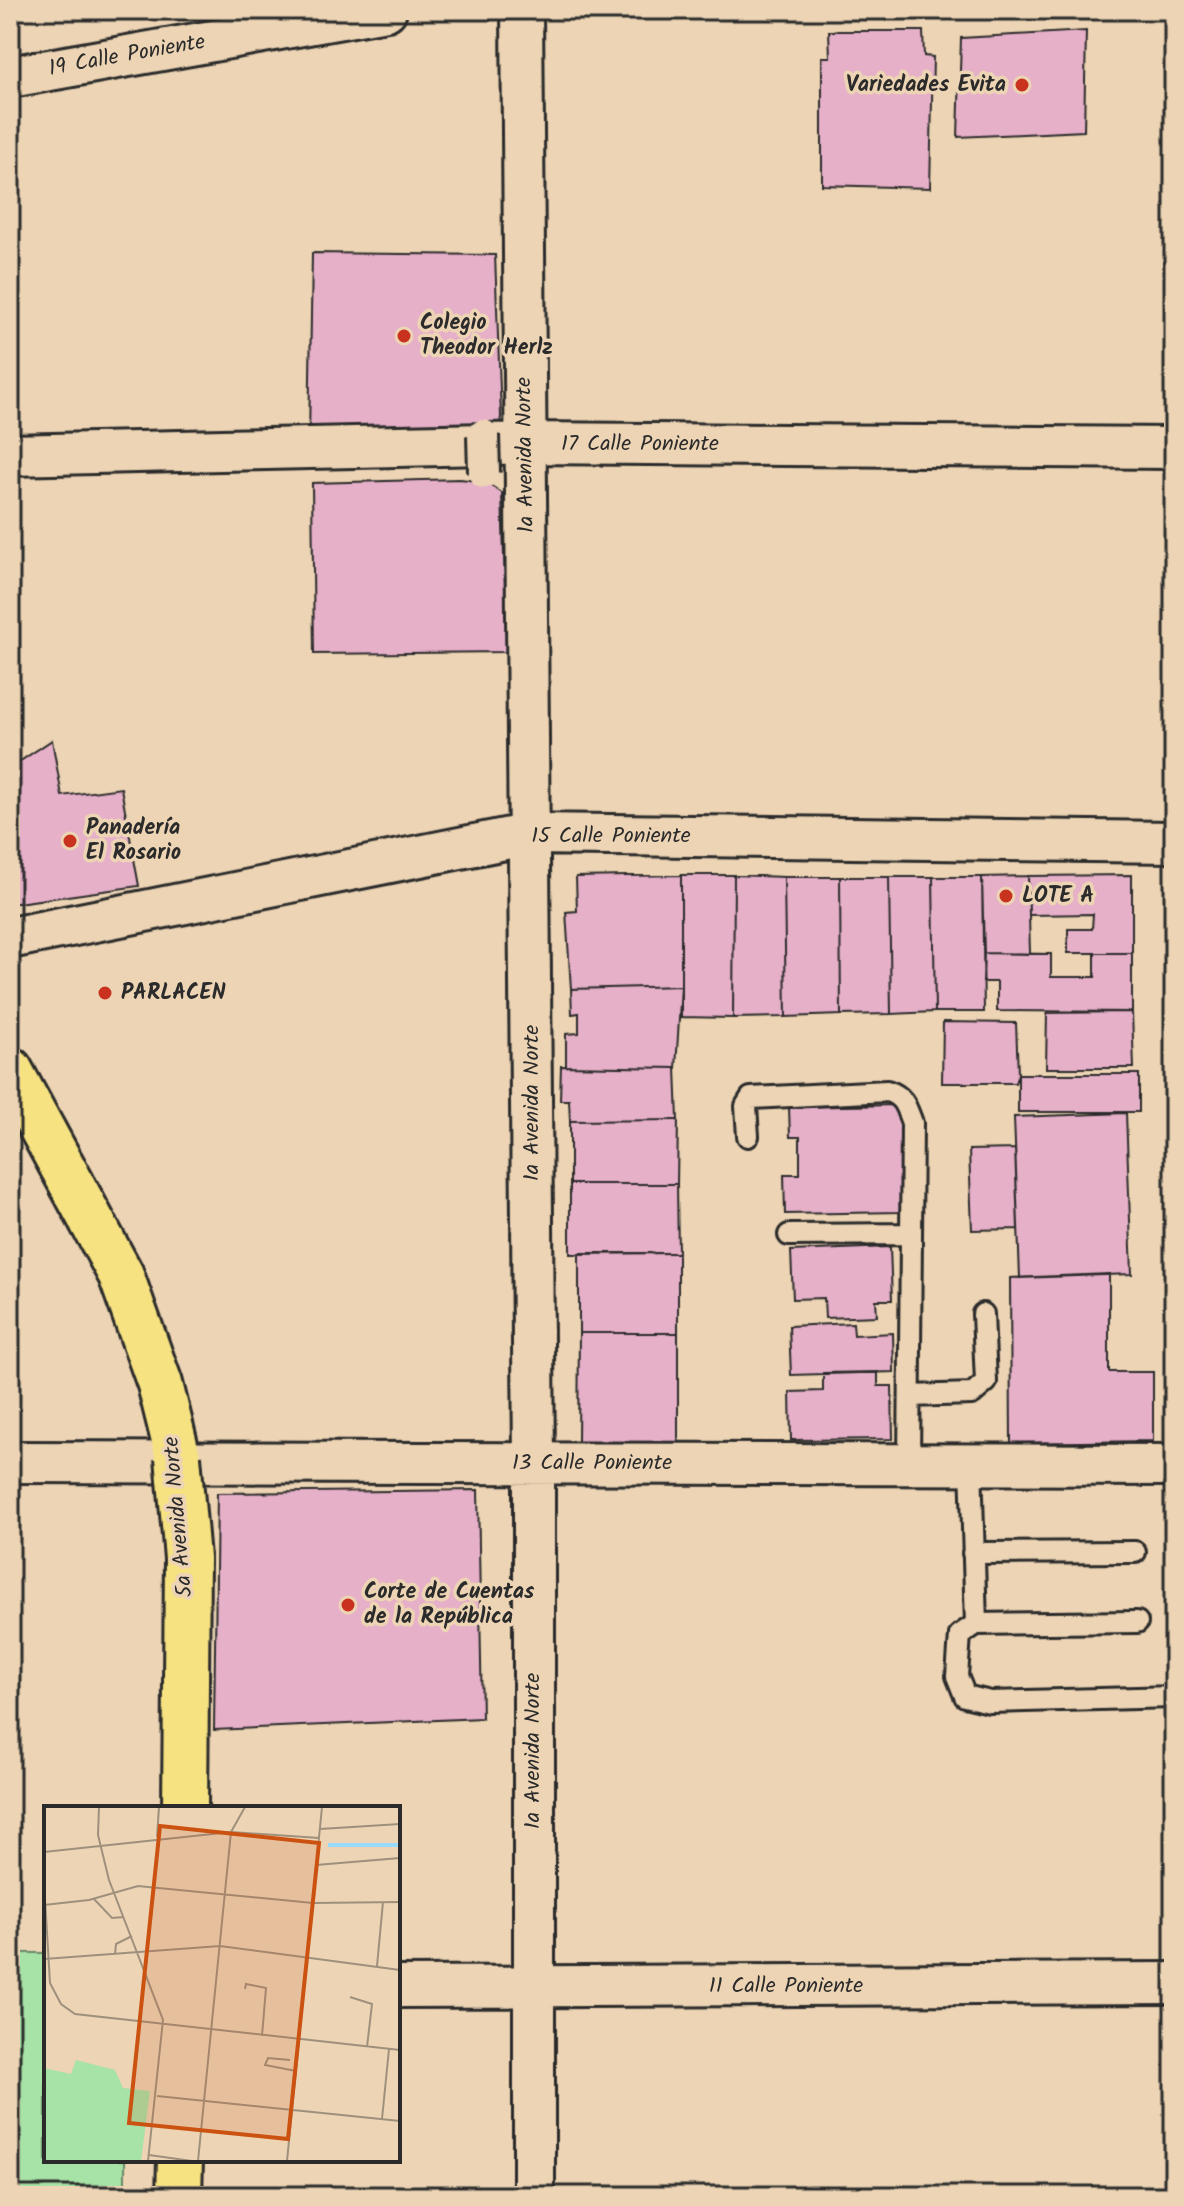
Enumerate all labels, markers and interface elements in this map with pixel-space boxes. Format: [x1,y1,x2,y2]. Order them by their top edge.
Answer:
street label: 19 Calle Poniente [46,25,208,87]
place label: Variedades Evita [846,68,1006,103]
marker: Variedades Evita [1013,76,1031,94]
place label: Colegio Theodor Herlz [420,306,553,366]
marker: Colegio Theodor Herlz [395,327,413,345]
street label: 1a Avenida Norte [507,376,545,533]
street label: 17 Calle Poniente [561,427,719,462]
place label: Panadería El Rosario [86,811,181,871]
street label: 15 Calle Poniente [531,819,691,854]
marker: Panadería El Rosario [61,832,79,850]
place label: LOTE A [1022,879,1094,914]
marker: LOTE A [997,887,1015,905]
place label: PARLACEN [121,976,226,1011]
marker: PARLACEN [96,984,114,1002]
street label: 1a Avenida Norte [515,1025,550,1181]
street label: 5a Avenida Norte [155,1435,203,1599]
street label: 13 Calle Poniente [512,1446,672,1481]
place label: Corte de Cuentas de la República [364,1575,535,1635]
marker: Corte de Cuentas de la República [339,1596,357,1614]
street label: 1a Avenida Norte [516,1673,551,1829]
inset map [44,1806,400,2162]
street label: 11 Calle Poniente [709,1969,863,2004]

